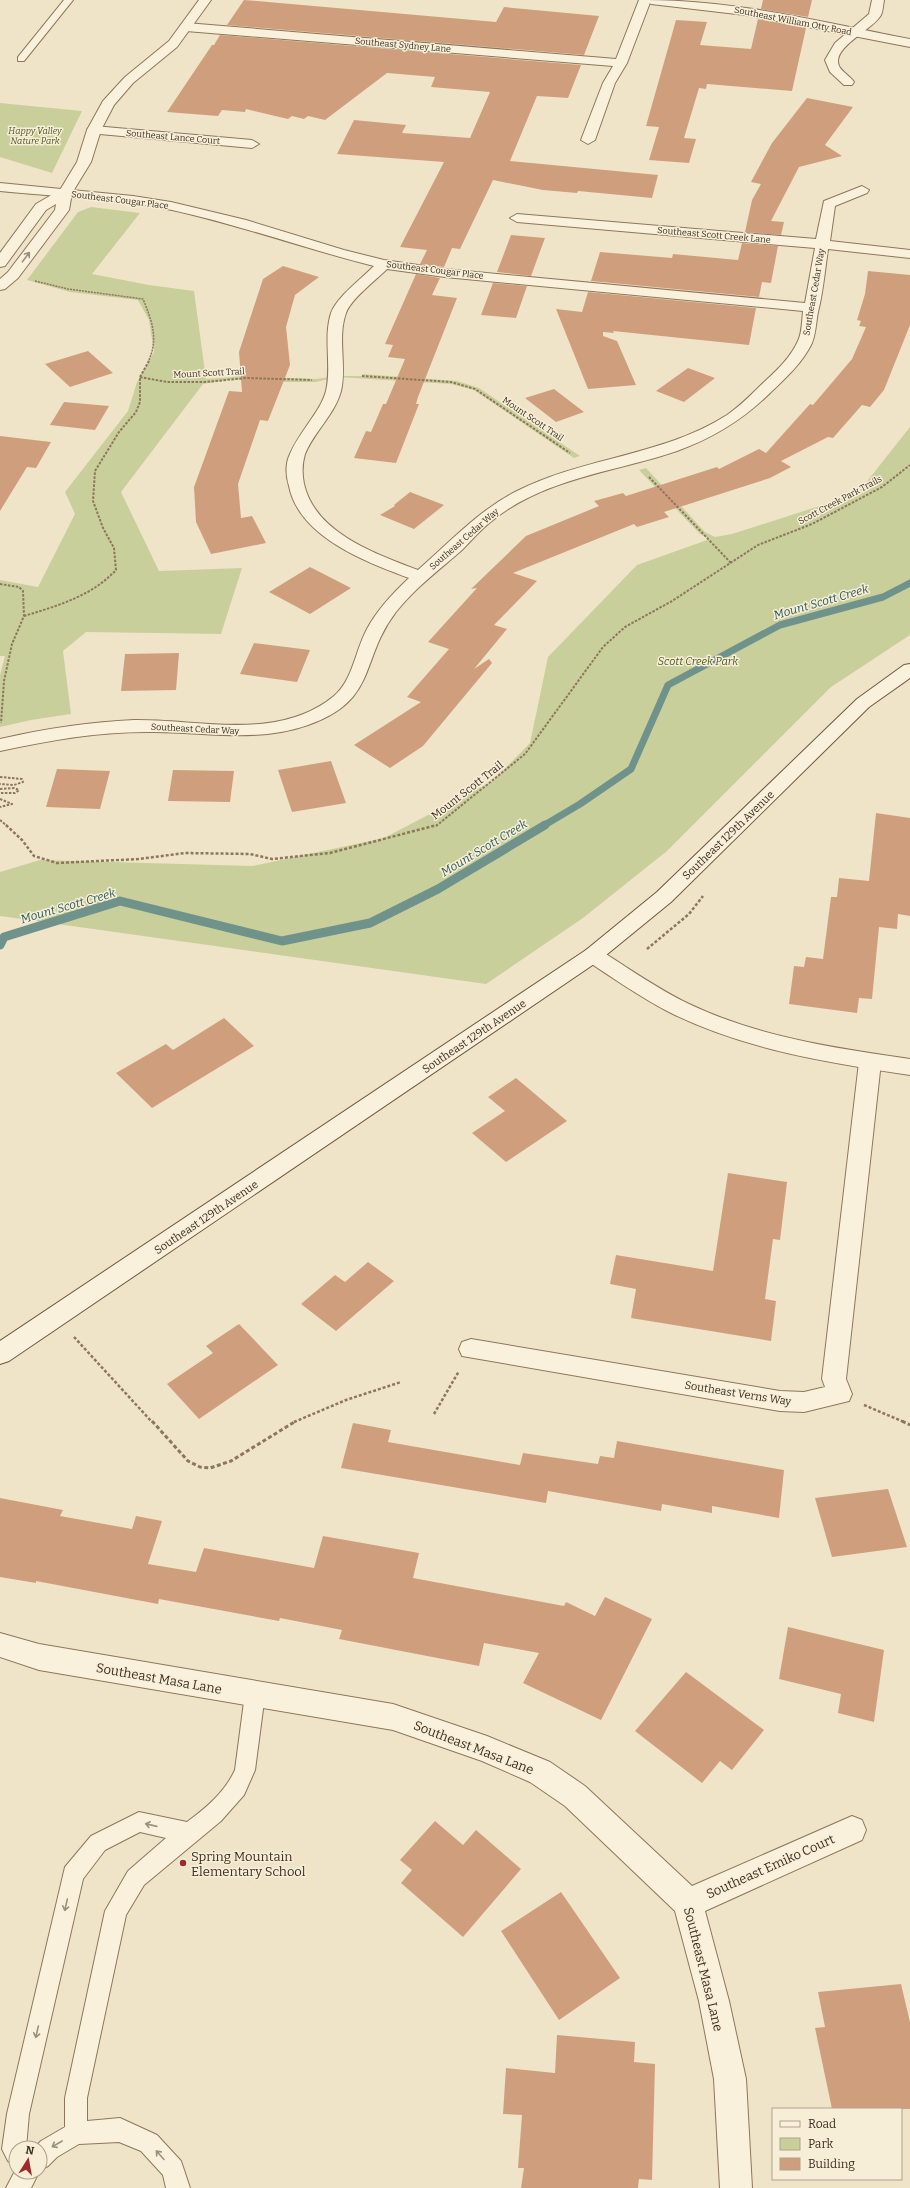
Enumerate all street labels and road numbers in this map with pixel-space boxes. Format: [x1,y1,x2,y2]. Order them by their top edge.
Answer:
street label: Southeast William Otty Road [733,5,853,37]
street label: Southeast Sydney Lane [355,36,452,54]
street label: Southeast Lance Court [126,128,221,146]
street label: Southeast Cougar Place [71,189,169,211]
street label: Southeast Scott Creek Lane [657,225,771,245]
street label: Southeast Cedar Way [801,247,827,336]
street label: Southeast Cougar Place [386,259,484,281]
street label: Mount Scott Trail [173,366,245,380]
street label: Mount Scott Trail [501,395,566,443]
street label: Scott Creek Park Trails [796,474,884,526]
street label: Southeast Cedar Way [427,506,501,572]
street label: Southeast Cedar Way [151,722,240,736]
street label: Mount Scott Trail [429,758,506,822]
street label: Southeast 129th Avenue [680,788,777,883]
street label: Southeast 129th Avenue [420,997,529,1076]
street label: Southeast 129th Avenue [152,1178,261,1257]
street label: Southeast Verns Way [684,1379,792,1408]
street label: Southeast Masa Lane [95,1660,223,1697]
street label: Southeast Masa Lane [412,1718,536,1777]
street label: Southeast Emiko Court [704,1831,837,1902]
street label: Southeast Masa Lane [681,1905,726,2033]

